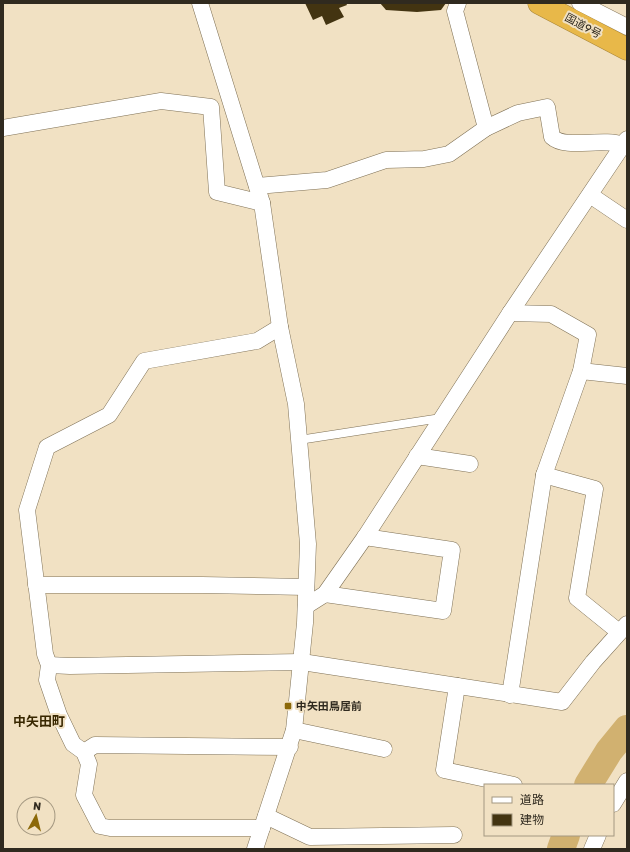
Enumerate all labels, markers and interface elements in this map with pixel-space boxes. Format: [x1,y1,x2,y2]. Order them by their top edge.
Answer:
street label: 国道9号 [562,11,604,41]
place label: 中矢田鳥居前 [296,700,362,713]
marker: 中矢田鳥居前 [283,701,293,711]
district label: 中矢田町 [13,714,65,729]
legend [484,784,614,836]
text: 道路 [520,793,544,807]
north arrow [16,796,56,836]
text: N [32,800,42,814]
text: 建物 [520,813,544,827]

